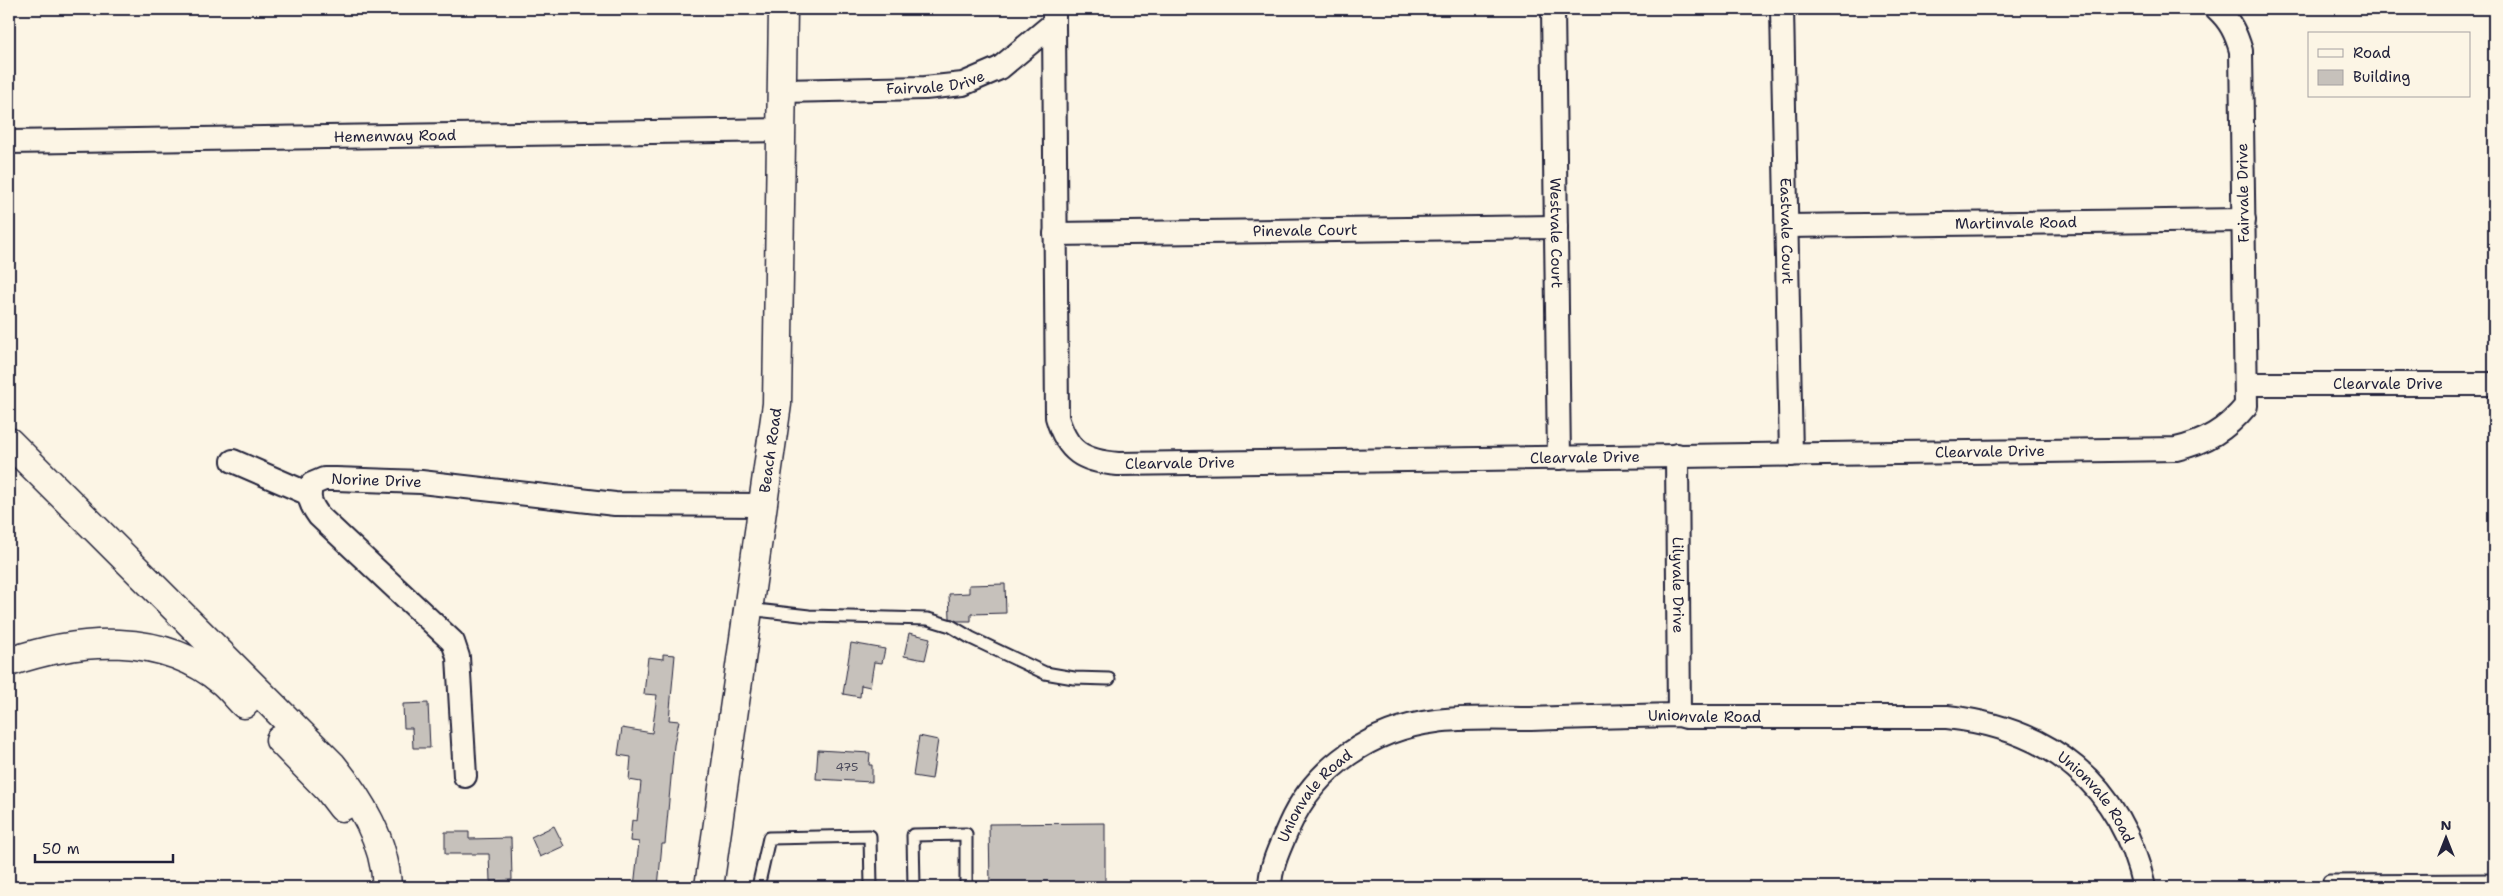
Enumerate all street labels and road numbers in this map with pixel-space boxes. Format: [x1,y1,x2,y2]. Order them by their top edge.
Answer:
street label: Fairvale Drive [886,66,988,99]
street label: Hemenway Road [333,125,457,147]
street label: Fairvale Drive [2232,143,2254,243]
street label: Eastvale Court [1775,177,1798,285]
street label: Westvale Court [1545,178,1567,288]
street label: Martinvale Road [1955,212,2078,234]
street label: Pinevale Court [1252,220,1358,241]
street label: Clearvale Drive [2333,374,2443,394]
street label: Beach Road [755,406,786,494]
street label: Clearvale Drive [1935,441,2045,462]
street label: Clearvale Drive [1530,447,1640,468]
street label: Clearvale Drive [1125,452,1235,474]
street label: Norine Drive [331,469,422,492]
street label: Lilyvale Drive [1668,537,1688,633]
street label: Unionvale Road [1648,705,1762,727]
street label: Unionvale Road [1273,744,1357,846]
street label: Unionvale Road [2053,747,2139,847]

